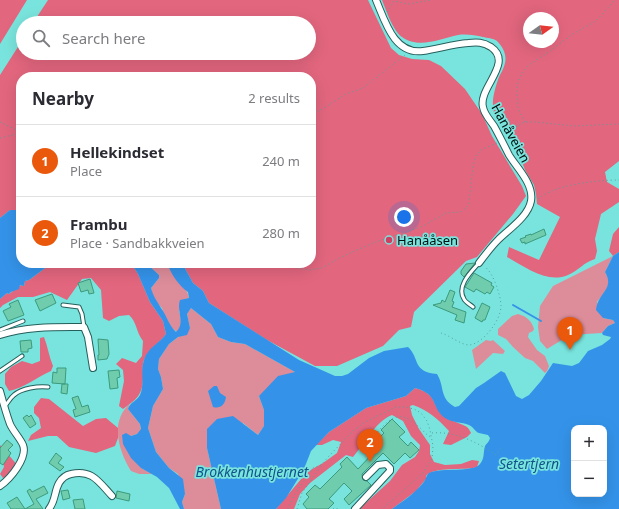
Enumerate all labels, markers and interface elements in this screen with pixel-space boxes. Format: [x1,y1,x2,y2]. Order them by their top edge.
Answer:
north arrow [523,12,559,48]
search box [16,16,316,60]
icon: search [30,27,52,49]
text: Search here [62,28,145,48]
text: Nearby [32,87,94,110]
text: 2 results [248,89,300,107]
street label: Hanåveien [487,100,535,166]
text: Hellekindset [70,142,164,162]
text: 1 [41,152,49,170]
text: 240 m [262,152,300,170]
text: Place [70,162,102,180]
your location [394,207,414,227]
text: Frambu [70,214,127,234]
text: 2 [41,224,49,242]
text: 280 m [262,224,300,242]
place label: Hanååsen [397,231,458,249]
text: Place · Sandbakkveien [70,234,205,252]
marker: Hanååsen [384,235,394,245]
pin: 1 [557,317,583,350]
map controls [571,425,607,497]
button: + [571,425,607,461]
pin: 2 [357,429,383,462]
water label: Setertjern [499,454,559,473]
button: − [571,461,607,497]
water label: Brokkenhustjernet [195,462,310,481]

